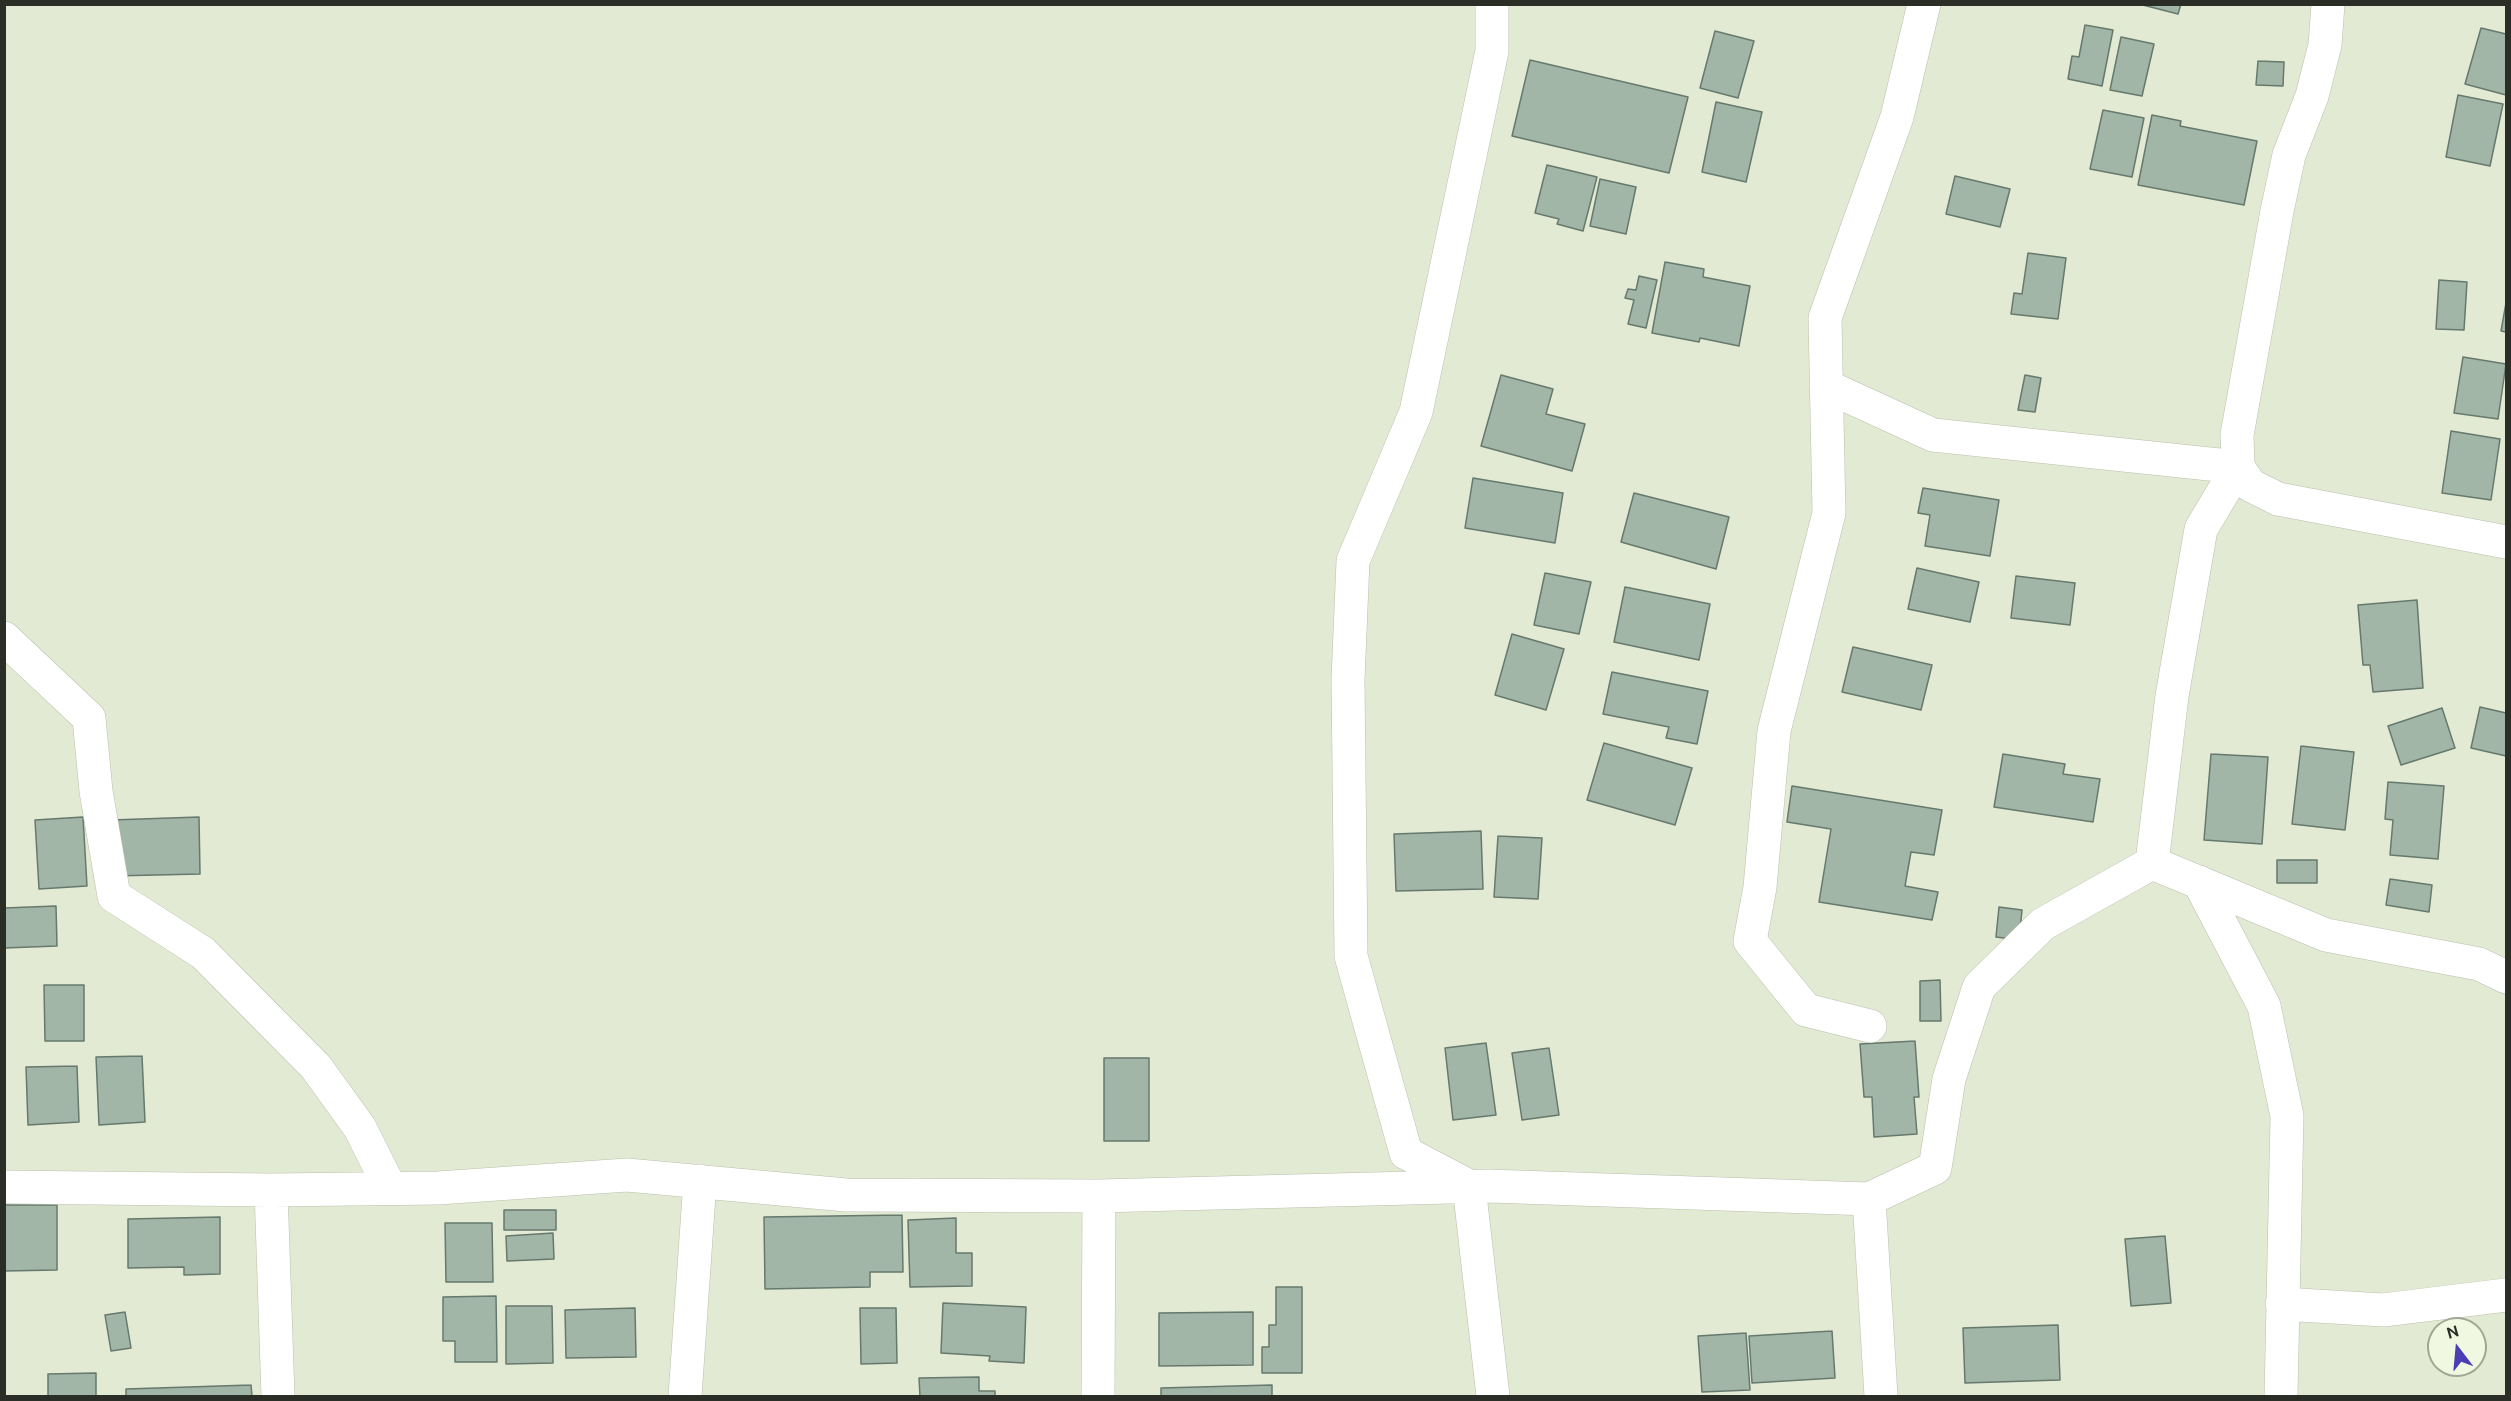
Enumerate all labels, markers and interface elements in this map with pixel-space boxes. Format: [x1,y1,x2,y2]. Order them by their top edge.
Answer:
north arrow [2427,1317,2487,1377]
text: N [2444,1321,2461,1342]

